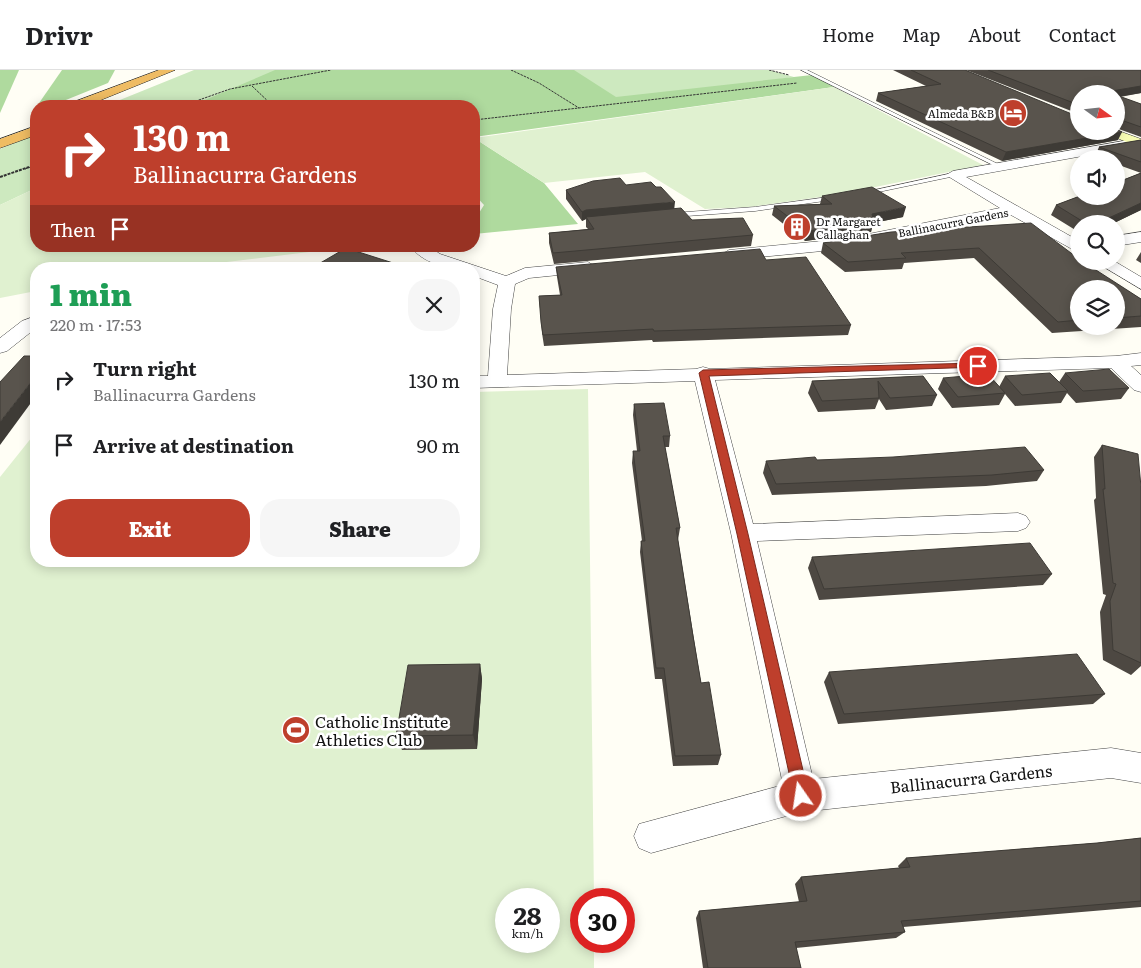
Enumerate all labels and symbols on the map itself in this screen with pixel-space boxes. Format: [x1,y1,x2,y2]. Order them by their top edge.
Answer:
north arrow [1070,85,1125,140]
hotel icon: Almeda B&B [998,98,1028,128]
place label: Almeda B&B [928,105,994,121]
street label: Ballinacurra Gardens [897,203,1009,241]
building icon: Dr Margaret Callaghan [782,212,812,242]
place label: Dr Margaret Callaghan [816,213,881,242]
pin [957,345,999,387]
place label: Catholic Institute Athletics Club [315,709,448,751]
sports icon: Catholic Institute Athletics Club [281,715,311,745]
street label: Ballinacurra Gardens [889,758,1053,798]
position arrow [774,769,826,821]
speed limit sign: 30 [570,888,635,953]

